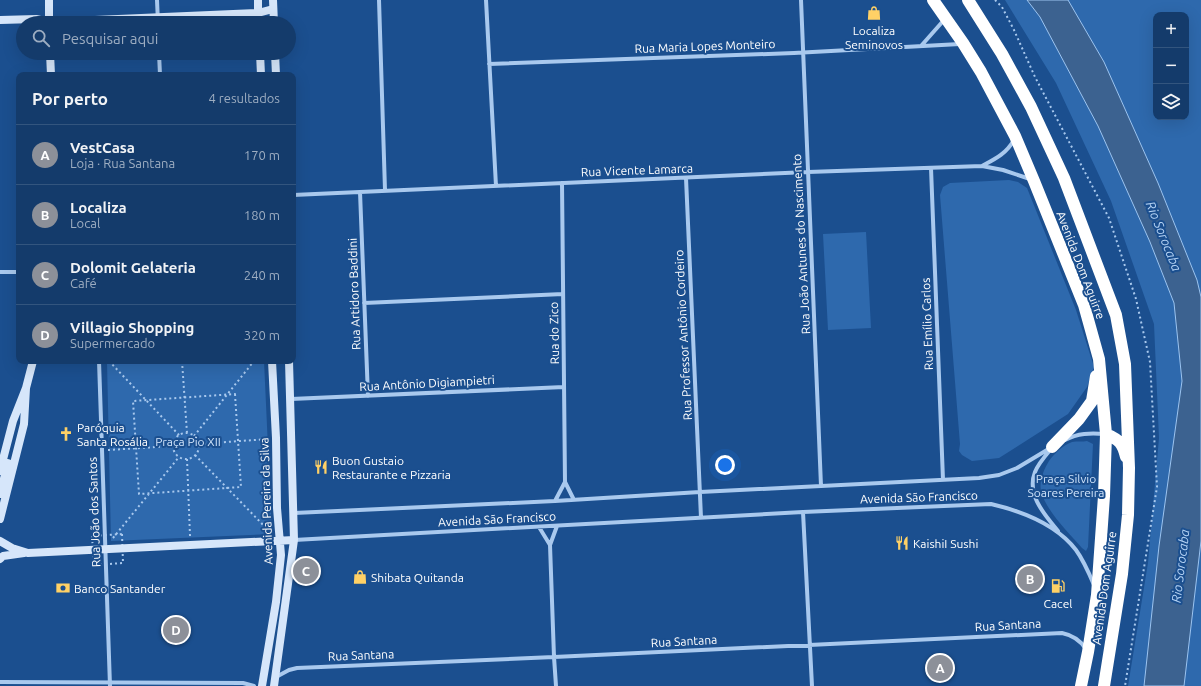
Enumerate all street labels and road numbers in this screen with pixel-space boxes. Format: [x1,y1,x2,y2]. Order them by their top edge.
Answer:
street label: Rua Maria Lopes Monteiro [634,37,776,55]
street label: Rua João Antunes do Nascimento [790,154,812,334]
street label: Rua Vicente Lamarca [581,162,693,178]
street label: Avenida Dom Aguirre [1054,209,1108,321]
street label: Rua Artidoro Baddini [346,238,362,350]
street label: Rua Professor Antônio Cordeiro [672,249,694,421]
street label: Rua Emílio Carlos [919,278,935,370]
street label: Rua do Zico [547,302,561,364]
street label: Rua Antônio Digiampietri [359,373,495,393]
street label: Avenida Pereira da Silva [257,437,275,565]
street label: Rua João dos Santos [86,457,102,567]
street label: Avenida São Francisco [860,488,978,506]
street label: Avenida São Francisco [438,509,556,529]
street label: Avenida Dom Aguirre [1090,530,1118,646]
street label: Rua Santana [974,617,1042,633]
street label: Rua Santana [650,633,718,649]
street label: Rua Santana [328,647,394,663]

